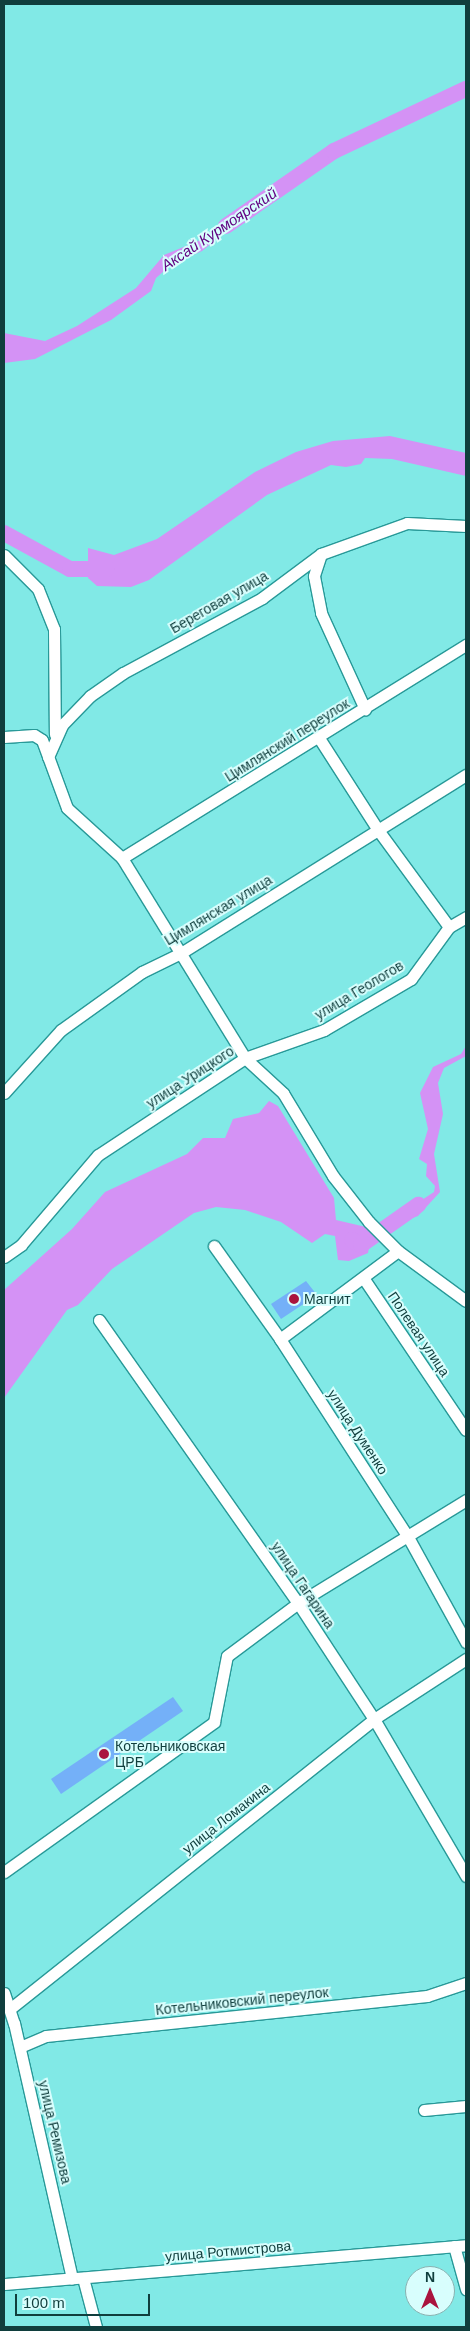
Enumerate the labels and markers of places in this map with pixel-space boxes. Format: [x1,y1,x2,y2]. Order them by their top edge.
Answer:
place label: Магнит [304,1291,351,1307]
marker: Магнит [288,1293,300,1305]
place label: Котельниковская ЦРБ [115,1738,225,1770]
marker: Котельниковская ЦРБ [97,1747,111,1761]

